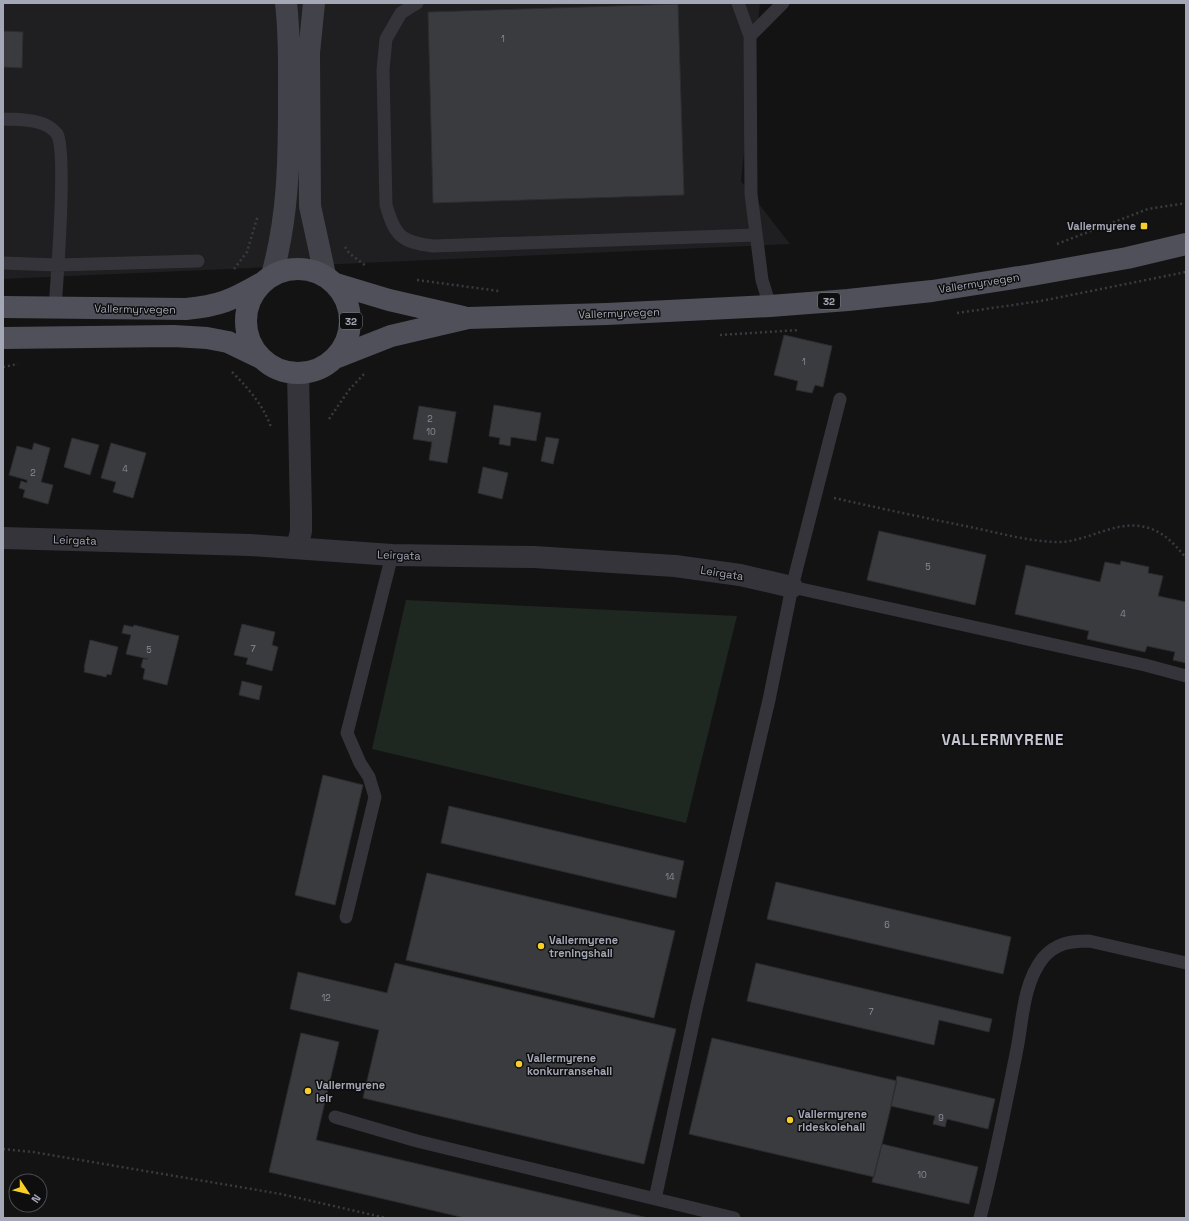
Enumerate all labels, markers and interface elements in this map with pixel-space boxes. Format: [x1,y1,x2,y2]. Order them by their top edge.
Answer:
house number: 1 [501,33,505,45]
place label: Vallermyrene [1067,219,1136,233]
marker: Vallermyrene [1139,221,1149,231]
street label: Vallermyrvegen [938,270,1020,296]
road number: 32 [818,293,840,309]
street label: Vallermyrvegen [94,301,176,317]
street label: Vallermyrvegen [578,305,660,321]
road number: 32 [340,313,362,329]
house number: 1 [802,356,806,368]
house number: 2 [427,413,433,425]
house number: 10 [426,426,436,438]
house number: 4 [122,463,128,475]
house number: 2 [30,467,36,479]
street label: Leirgata [53,532,98,548]
street label: Leirgata [377,547,422,563]
house number: 5 [925,561,931,573]
street label: Leirgata [699,563,745,583]
house number: 4 [1120,608,1126,620]
house number: 7 [250,643,256,655]
house number: 5 [146,644,152,656]
district label: VALLERMYRENE [942,730,1064,749]
house number: 14 [665,871,675,883]
house number: 6 [884,919,890,931]
place label: Vallermyrene treningshall [549,933,618,960]
marker: Vallermyrene treningshall [536,941,546,951]
house number: 12 [321,992,331,1004]
house number: 7 [868,1006,874,1018]
place label: Vallermyrene konkurransehall [527,1051,612,1078]
marker: Vallermyrene konkurransehall [514,1059,524,1069]
place label: Vallermyrene leir [316,1078,385,1105]
marker: Vallermyrene leir [303,1086,313,1096]
place label: Vallermyrene rideskolehall [798,1107,867,1134]
house number: 9 [938,1112,944,1124]
marker: Vallermyrene rideskolehall [785,1115,795,1125]
house number: 10 [917,1169,927,1181]
north arrow [8,1173,48,1213]
text: N [28,1192,44,1206]

